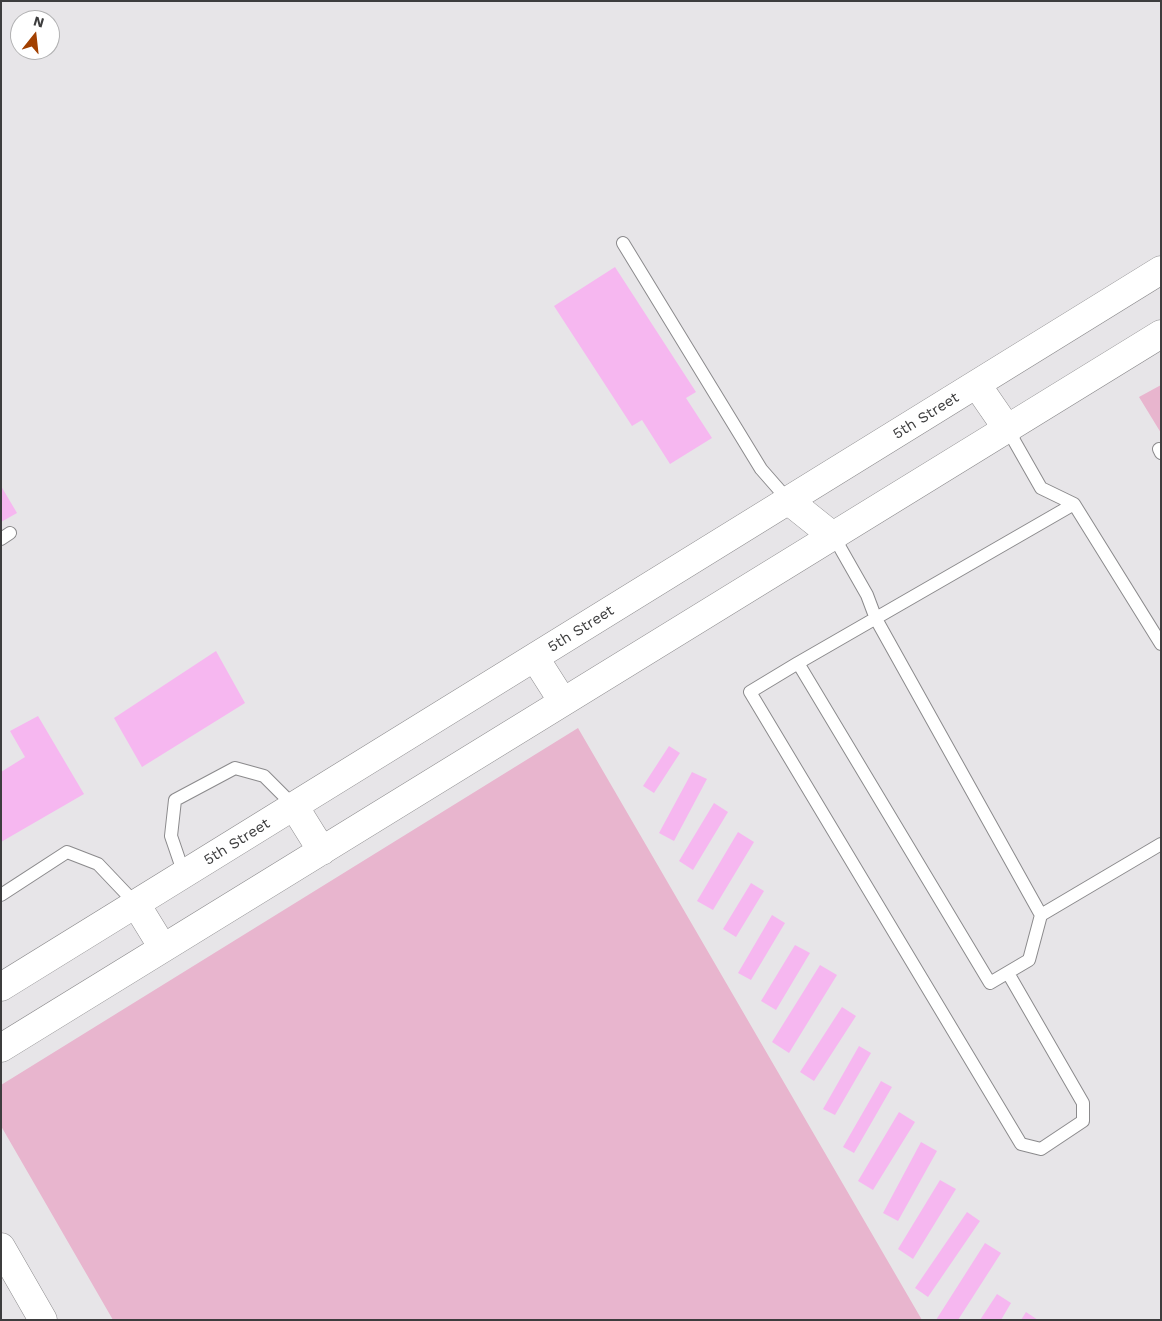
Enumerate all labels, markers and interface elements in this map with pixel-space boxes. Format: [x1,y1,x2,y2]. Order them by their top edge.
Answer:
north arrow [10,10,60,60]
text: N [32,12,46,31]
street label: 5th Street [890,389,962,443]
street label: 5th Street [545,602,617,656]
street label: 5th Street [201,815,273,869]

